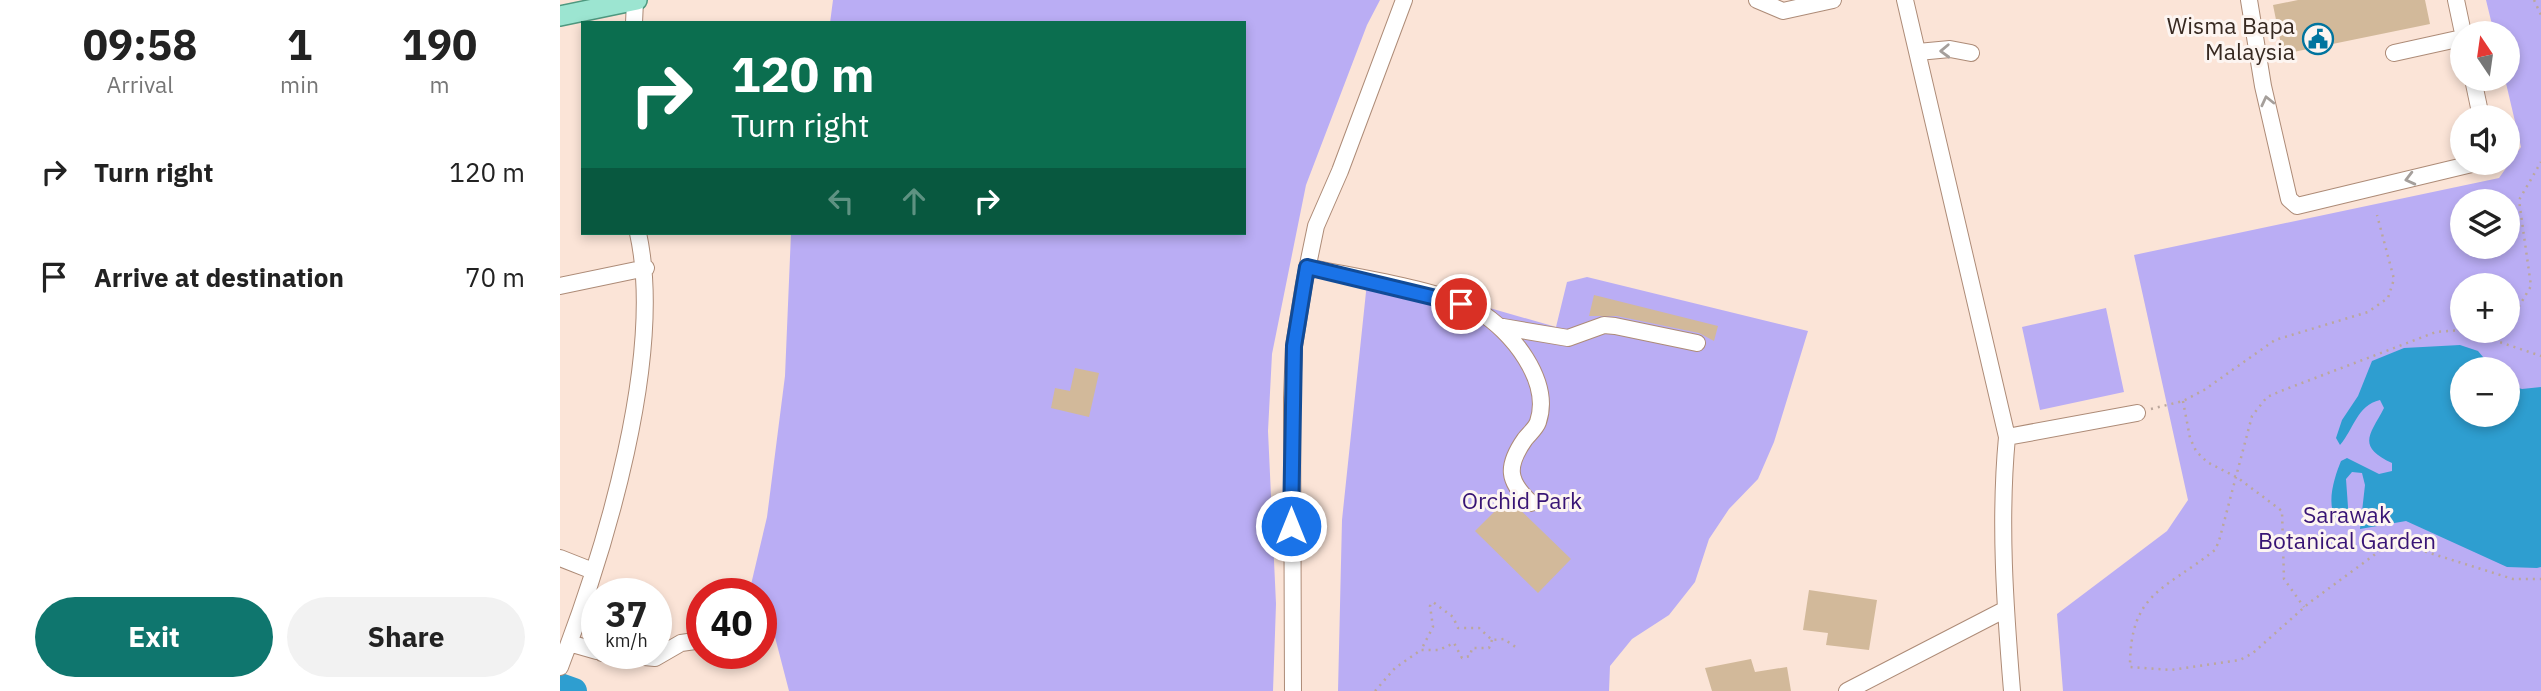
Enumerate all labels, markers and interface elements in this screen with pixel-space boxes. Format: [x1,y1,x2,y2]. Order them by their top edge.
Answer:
place label: Wisma Bapa Malaysia [2167,10,2295,66]
text: 09:58 [83,17,197,72]
text: 1 [287,17,312,72]
text: 190 [402,17,477,72]
north arrow [2450,21,2520,91]
map controls [2450,21,2520,427]
public building icon: Wisma Bapa Malaysia [2301,22,2335,56]
text: 120 m [731,42,875,105]
one-way arrow [1939,43,1950,58]
icon: right [616,49,707,140]
text: Arrival [107,69,174,99]
text: min [280,69,319,99]
text: m [429,69,450,99]
one-way arrow [2261,95,2275,107]
text: Turn right [731,104,869,146]
button: sound [2450,105,2520,175]
icon: right [35,153,73,191]
text: Turn right [94,155,213,189]
text: 120 m [449,155,525,189]
one-way arrow [2404,171,2416,185]
icon: left [822,182,860,220]
icon: ahead [895,182,933,220]
icon: right [968,182,1006,220]
button: layers [2450,189,2520,259]
icon: arrive [35,258,73,296]
text: Arrive at destination [94,260,344,294]
text: 70 m [465,260,525,294]
button: + [2450,273,2520,343]
pin [1431,274,1491,334]
icon: arrive [1442,285,1480,323]
button: − [2450,357,2520,427]
park label: Orchid Park [1462,485,1582,515]
position arrow [1254,489,1328,563]
park label: Sarawak Botanical Garden [2258,499,2436,555]
speed limit sign: 40 [686,578,777,669]
text: 37 [605,591,648,637]
button: Exit [35,597,273,677]
button: Share [287,597,525,677]
text: km/h [605,629,648,652]

